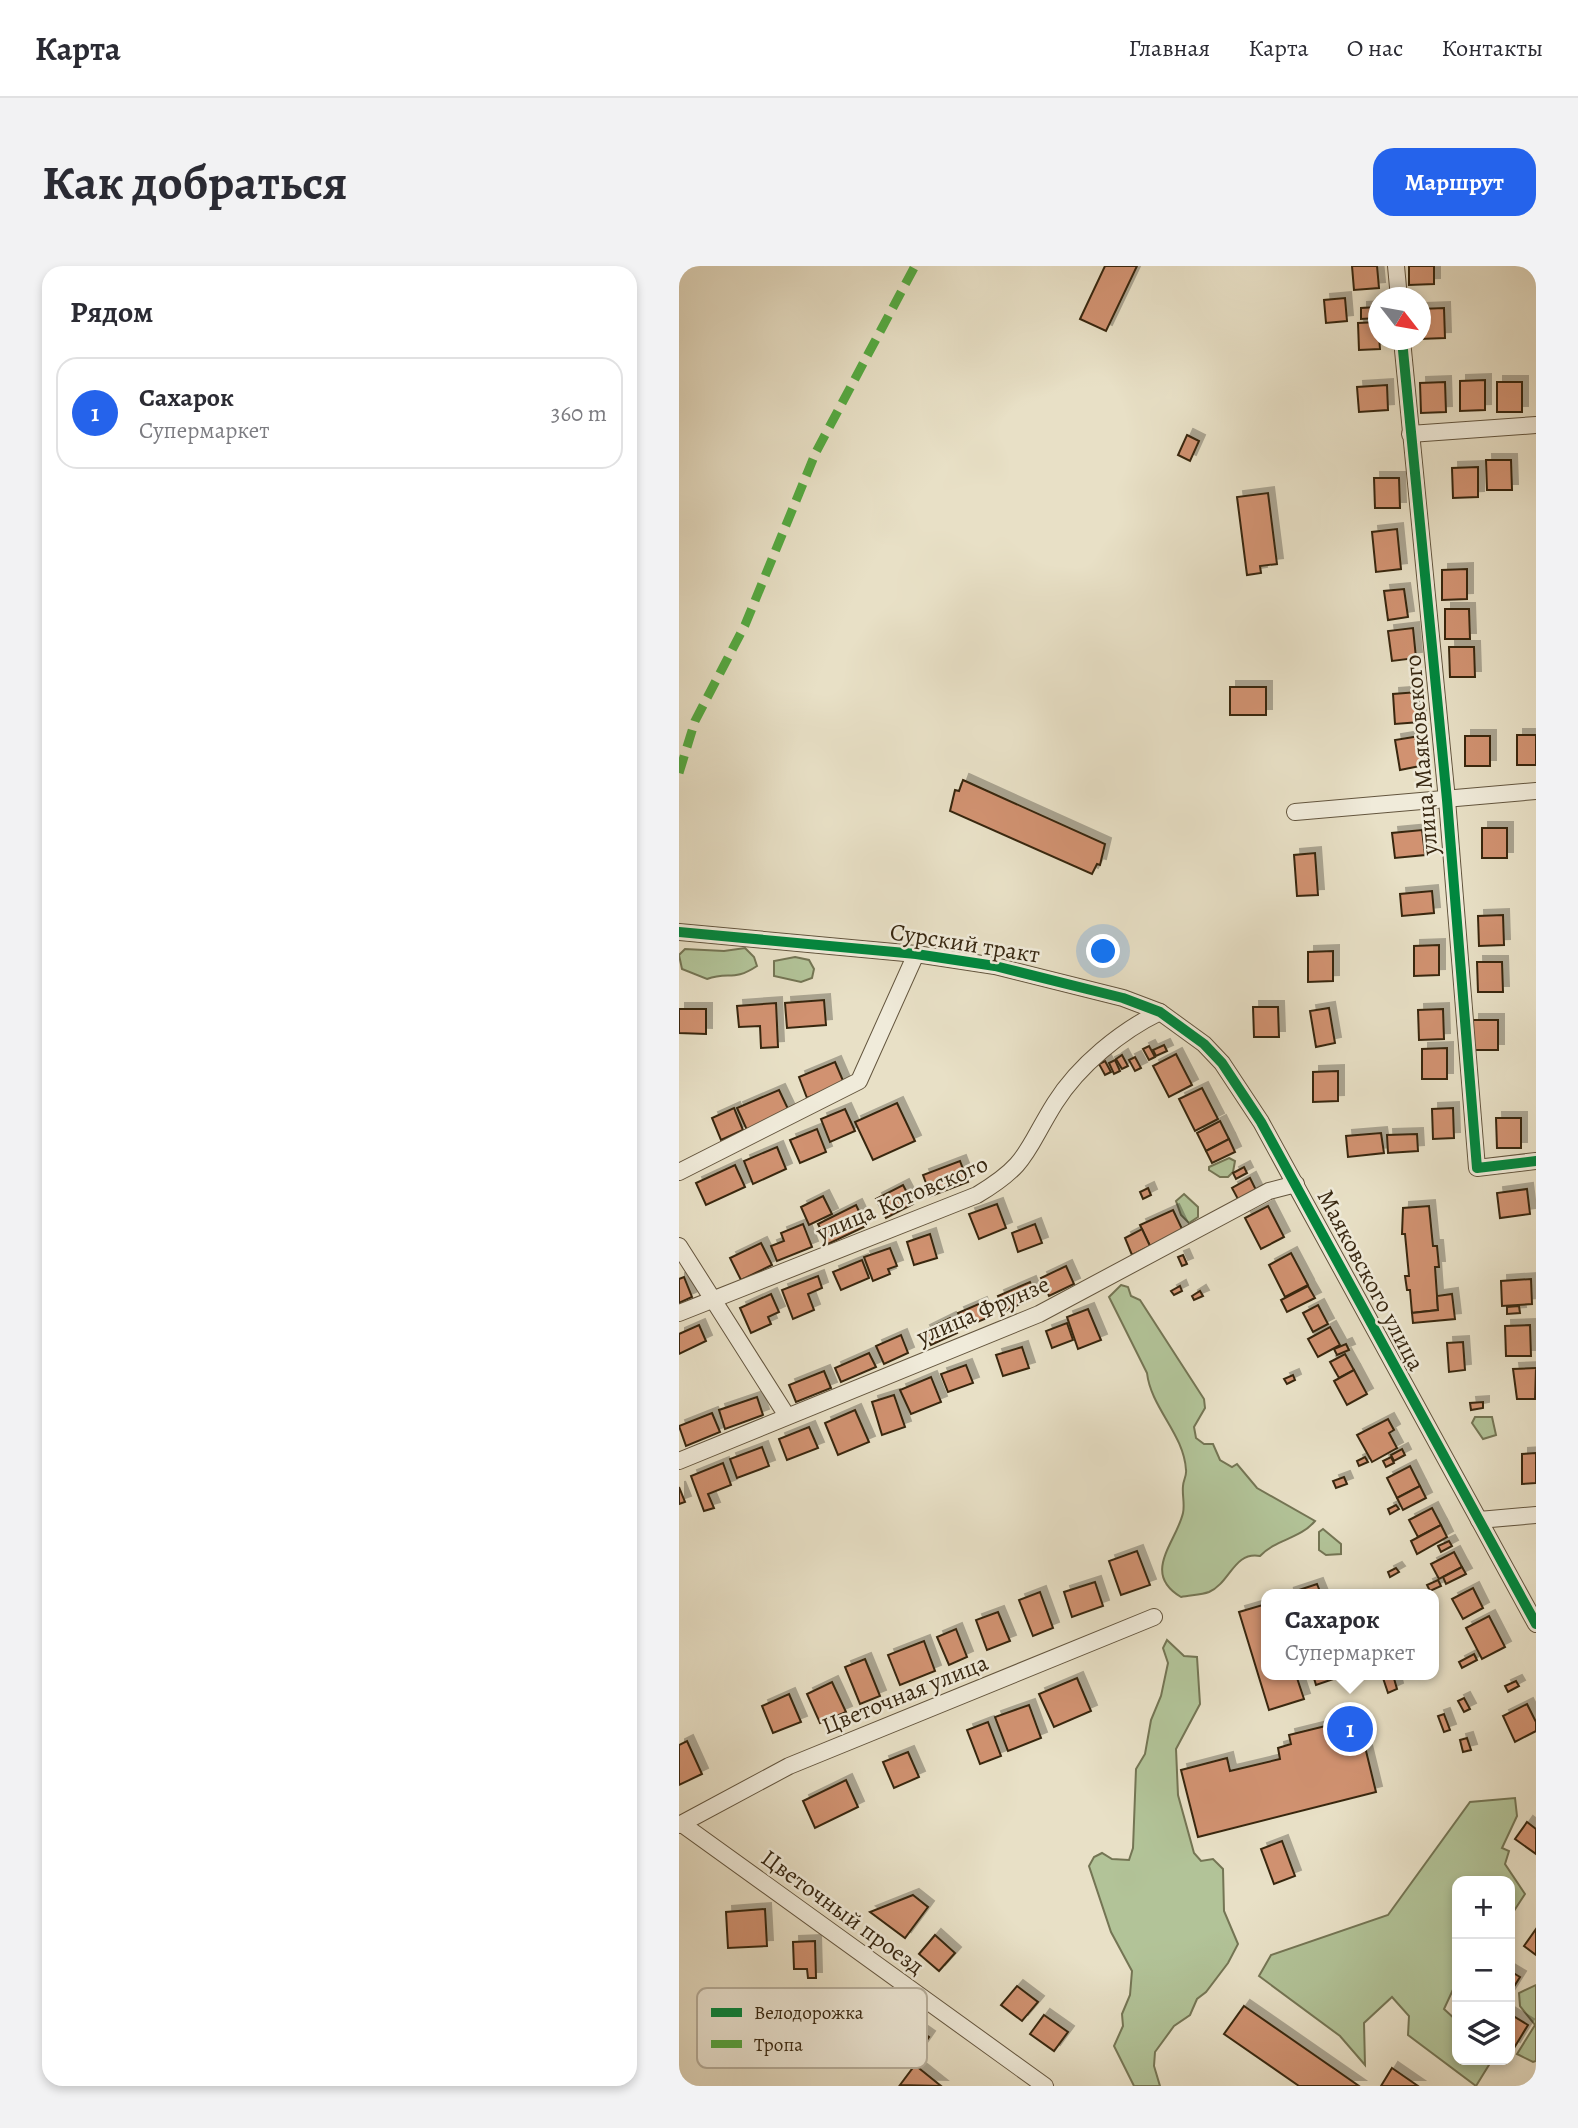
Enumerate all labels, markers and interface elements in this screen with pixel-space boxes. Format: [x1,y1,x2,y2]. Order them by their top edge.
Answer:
text: Карта [35,26,121,71]
text: Главная [1129,32,1210,64]
text: Карта [1248,32,1309,64]
text: О нас [1347,32,1403,64]
text: Контакты [1441,32,1543,64]
button: Маршрут [1373,148,1536,216]
text: Как добраться [42,149,348,216]
north arrow [1368,287,1431,350]
text: Рядом [70,292,153,332]
text: Сахарок [139,380,234,415]
text: 1 [91,398,99,429]
text: 360 m [551,398,607,429]
text: Супермаркет [139,415,270,446]
street label: улица Маяковского [1396,654,1446,857]
street label: Сурский тракт [888,915,1043,971]
your location [1086,934,1120,968]
street label: улица Котовского [810,1147,993,1249]
street label: Маяковского улица [1310,1184,1432,1376]
street label: улица Фрунзе [911,1268,1054,1353]
popup [1261,1589,1439,1680]
text: Сахарок [1285,1602,1380,1637]
text: Супермаркет [1285,1637,1415,1668]
street label: Цветочная улица [817,1646,993,1742]
pin: 1 [1327,1703,1373,1755]
street label: Цветочный проезд [755,1842,931,1982]
map controls [1452,1876,1515,2065]
button: + [1452,1876,1515,1939]
button: − [1452,1939,1515,2002]
legend [697,1988,927,2068]
text: Велодорожка [754,2000,864,2026]
button: layers [1452,2002,1515,2065]
text: Тропа [754,2032,803,2058]

